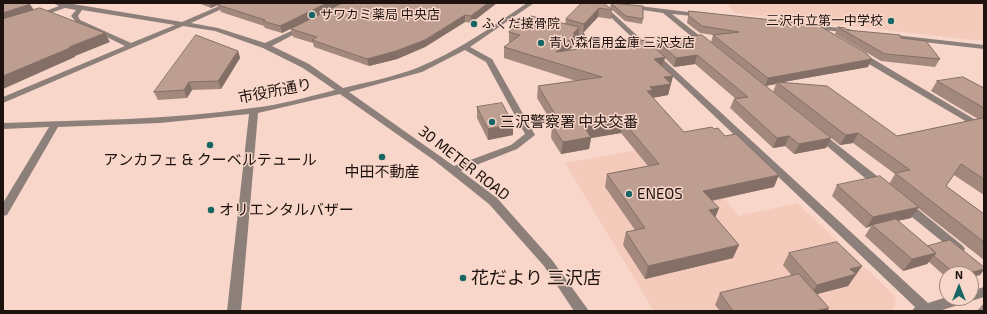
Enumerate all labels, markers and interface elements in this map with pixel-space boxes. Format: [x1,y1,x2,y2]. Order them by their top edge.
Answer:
place label: サワカミ薬局 中央店 [320,7,440,23]
marker: サワカミ薬局 中央店 [307,10,317,20]
place label: 三沢市立第一中学校 [766,13,883,29]
place label: ふくだ接骨院 [482,16,560,32]
marker: 三沢市立第一中学校 [886,16,896,26]
marker: ふくだ接骨院 [469,19,479,29]
place label: 青い森信用金庫 三沢支店 [549,35,695,51]
marker: 青い森信用金庫 三沢支店 [536,38,546,48]
street label: 市役所通り [236,75,314,107]
place label: 三沢警察署 中央交番 [500,113,638,131]
marker: 三沢警察署 中央交番 [487,117,497,127]
street label: 30 METER ROAD [415,122,513,204]
marker: アンカフェ & クーベルテュール [205,140,215,150]
place label: アンカフェ & クーベルテュール [103,151,317,169]
marker: 中田不動産 [377,152,387,162]
place label: 中田不動産 [345,163,419,181]
place label: ENEOS [637,185,683,203]
marker: ENEOS [624,189,634,199]
place label: オリエンタルバザー [219,201,354,219]
marker: オリエンタルバザー [206,205,216,215]
north arrow [939,266,979,306]
place label: 花だより 三沢店 [471,267,601,289]
text: N [955,268,963,281]
marker: 花だより 三沢店 [458,273,468,283]

